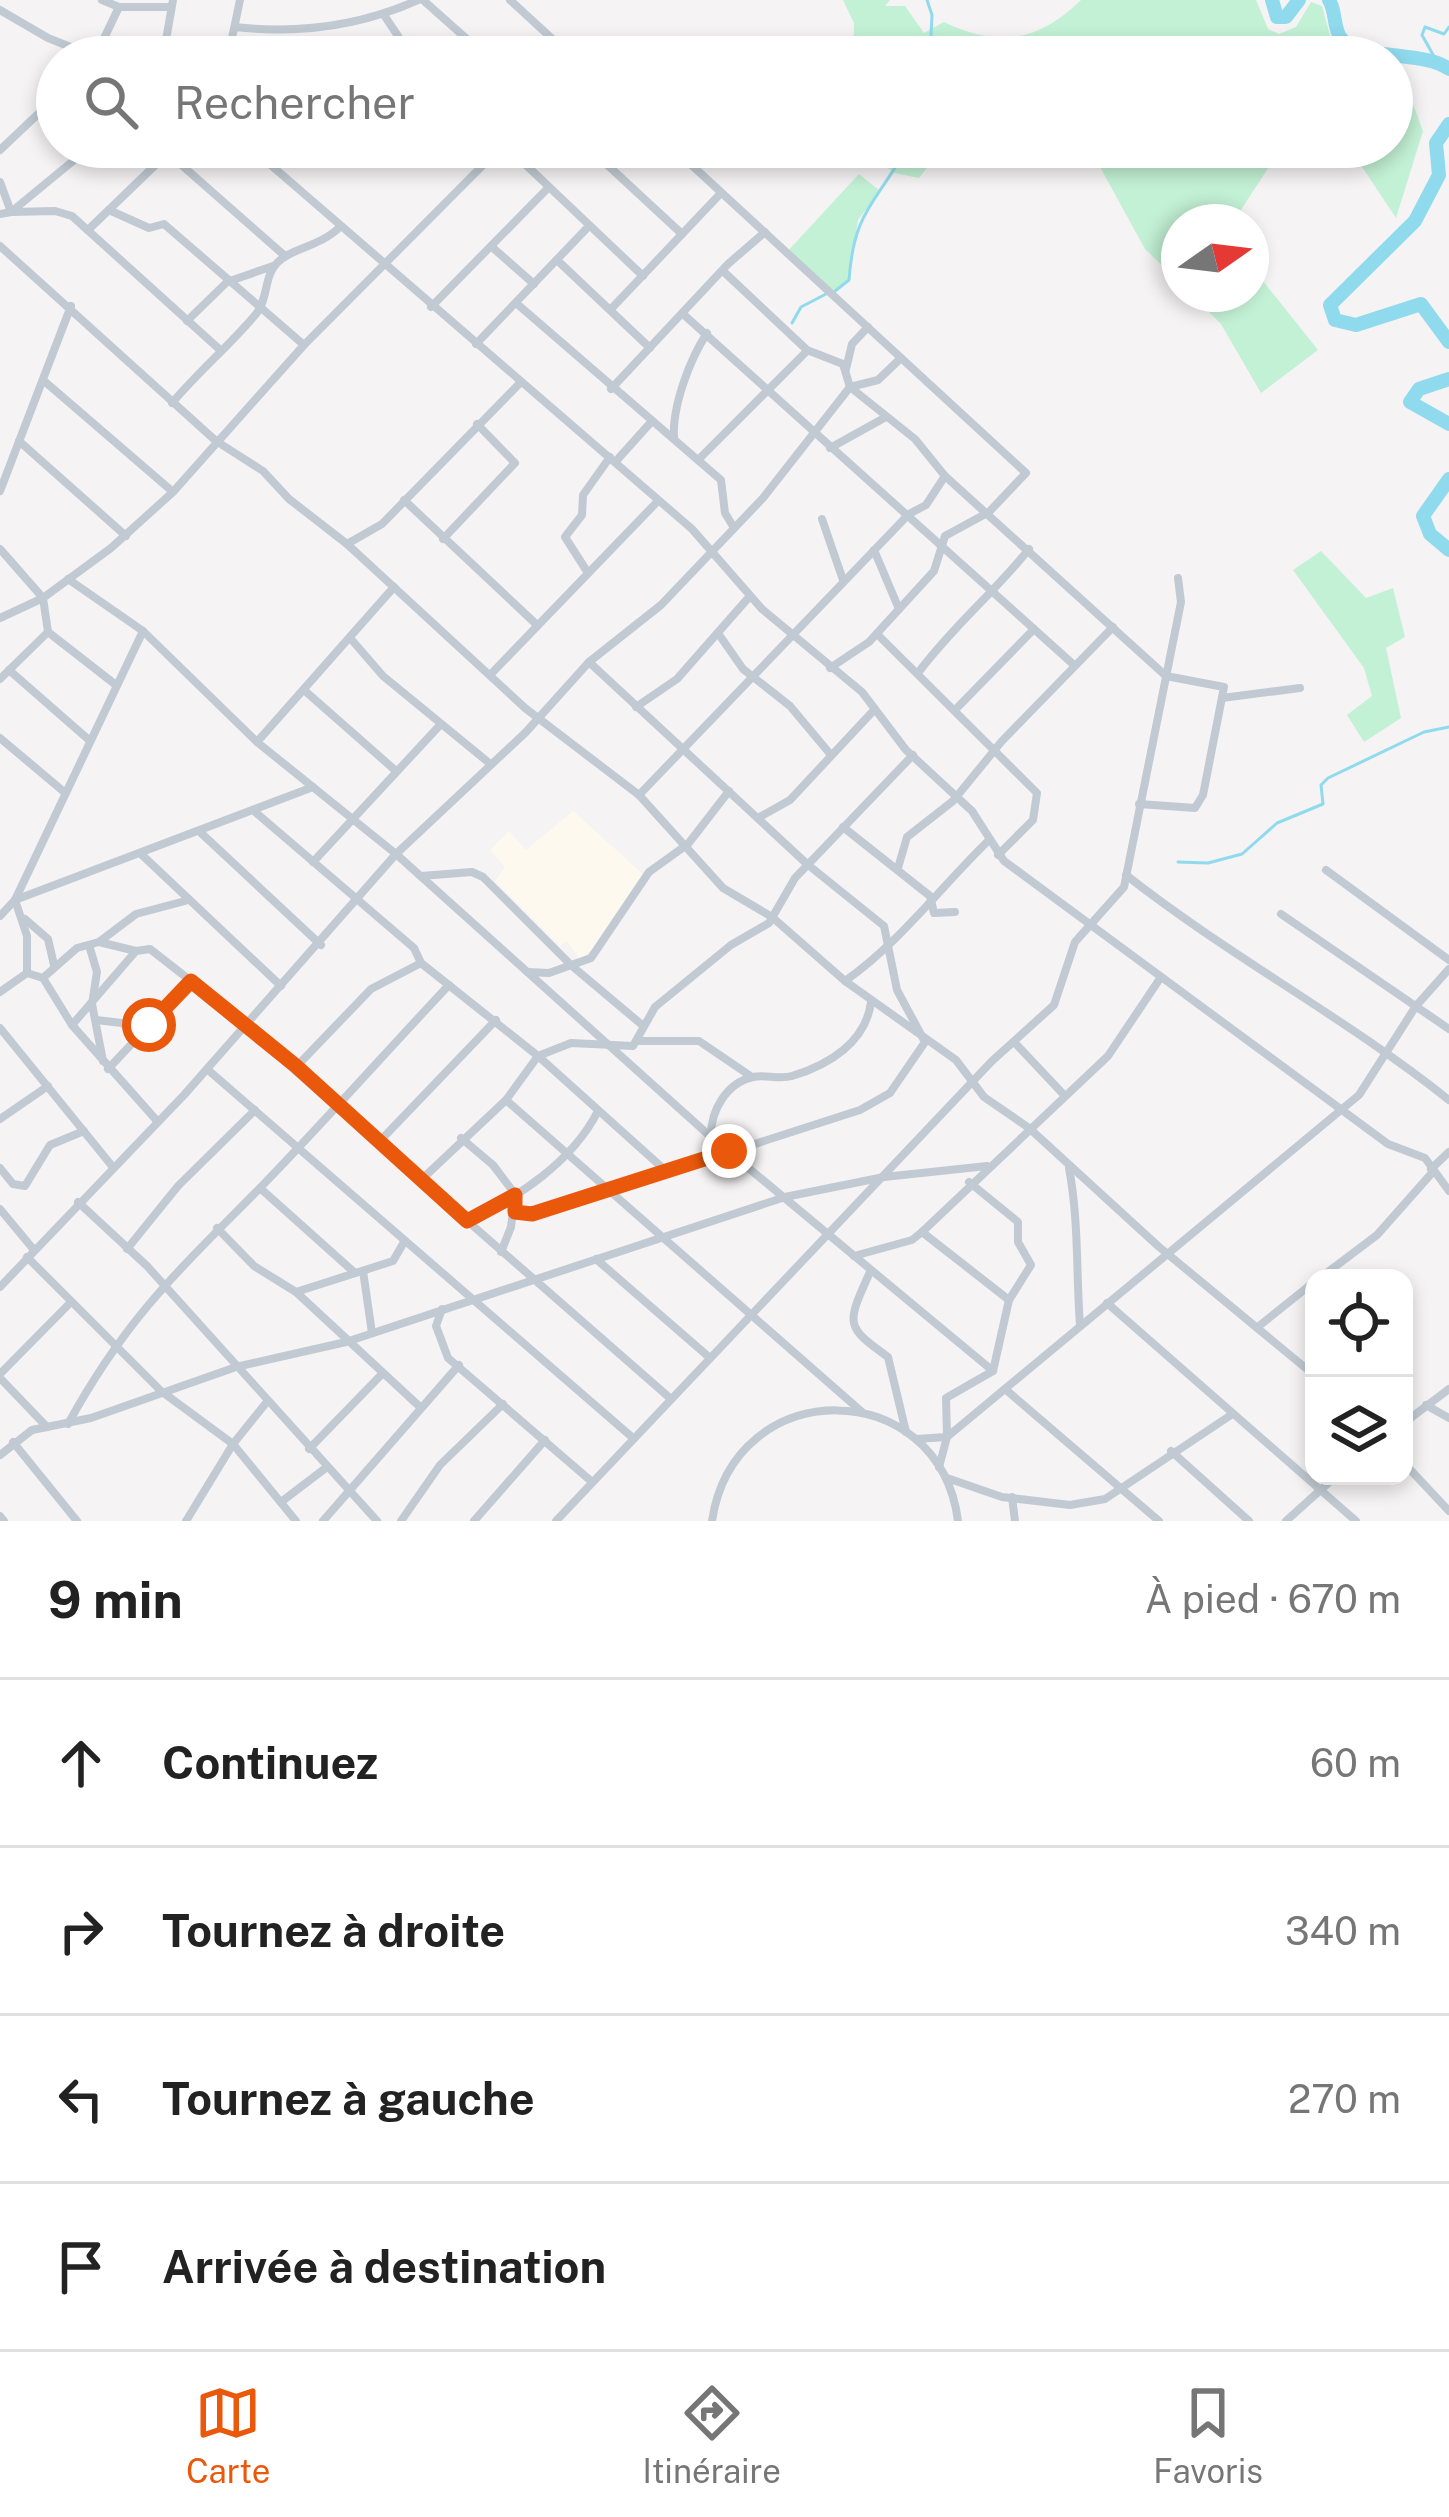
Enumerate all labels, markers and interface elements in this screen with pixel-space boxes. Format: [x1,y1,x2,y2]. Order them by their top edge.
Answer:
search box [36,36,1413,168]
icon: search [78,69,144,135]
text: Rechercher [174,76,415,129]
north arrow [1161,204,1269,312]
route start [122,998,176,1052]
route end [702,1124,756,1178]
map controls [1305,1269,1413,1485]
button: locate [1305,1269,1413,1377]
button: layers [1305,1377,1413,1485]
text: 9 min [48,1570,183,1629]
text: À pied · 670 m [1145,1576,1401,1622]
icon: ahead [48,1730,114,1796]
text: Continuez [162,1736,378,1789]
text: 60 m [1310,1740,1401,1786]
icon: right [48,1898,114,1964]
text: Tournez à droite [162,1904,505,1957]
text: 340 m [1285,1908,1401,1954]
icon: left [48,2066,114,2132]
text: Tournez à gauche [162,2072,535,2125]
text: 270 m [1288,2076,1401,2122]
icon: arrive [48,2234,114,2300]
text: Arrivée à destination [162,2240,606,2293]
tab: Carte [186,2380,270,2490]
tab: Itinéraire [643,2380,781,2490]
tab: Favoris [1153,2380,1263,2490]

